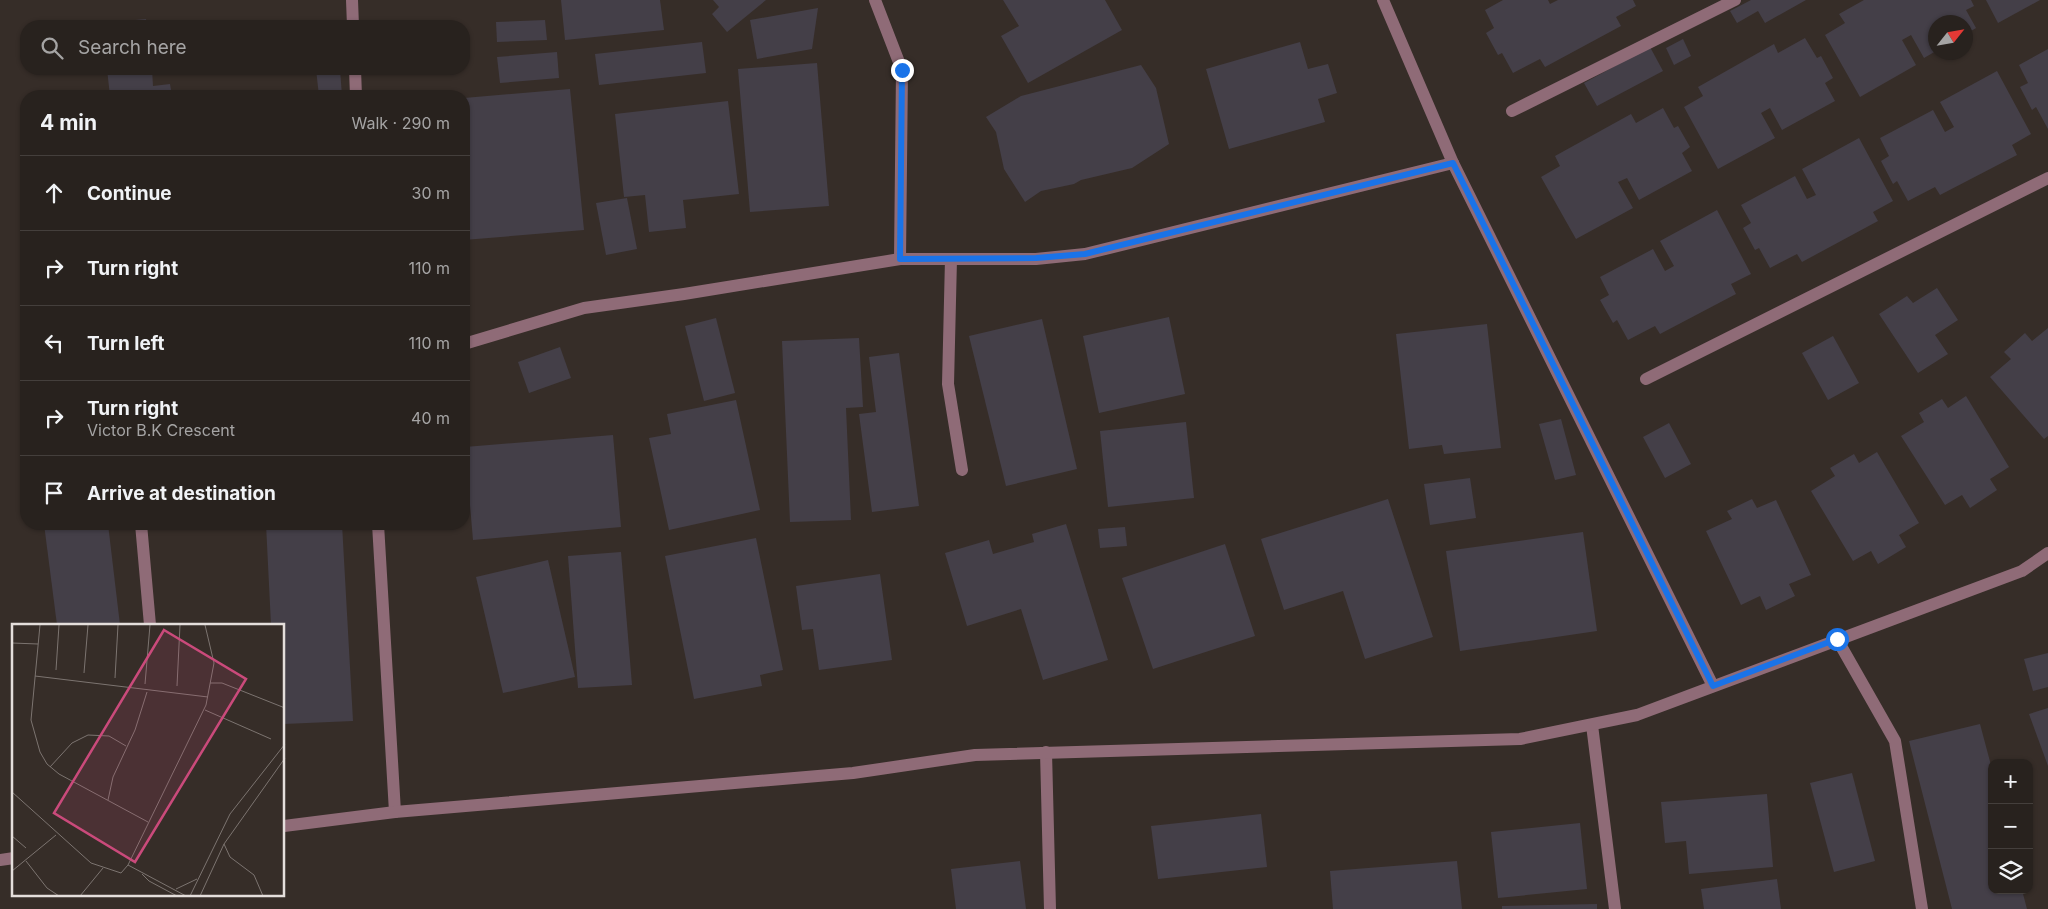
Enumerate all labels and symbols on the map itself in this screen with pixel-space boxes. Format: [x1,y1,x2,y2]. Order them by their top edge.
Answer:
north arrow [1928,15,1973,60]
route end [891,59,914,82]
inset map [12,624,285,896]
route start [1826,628,1849,651]

